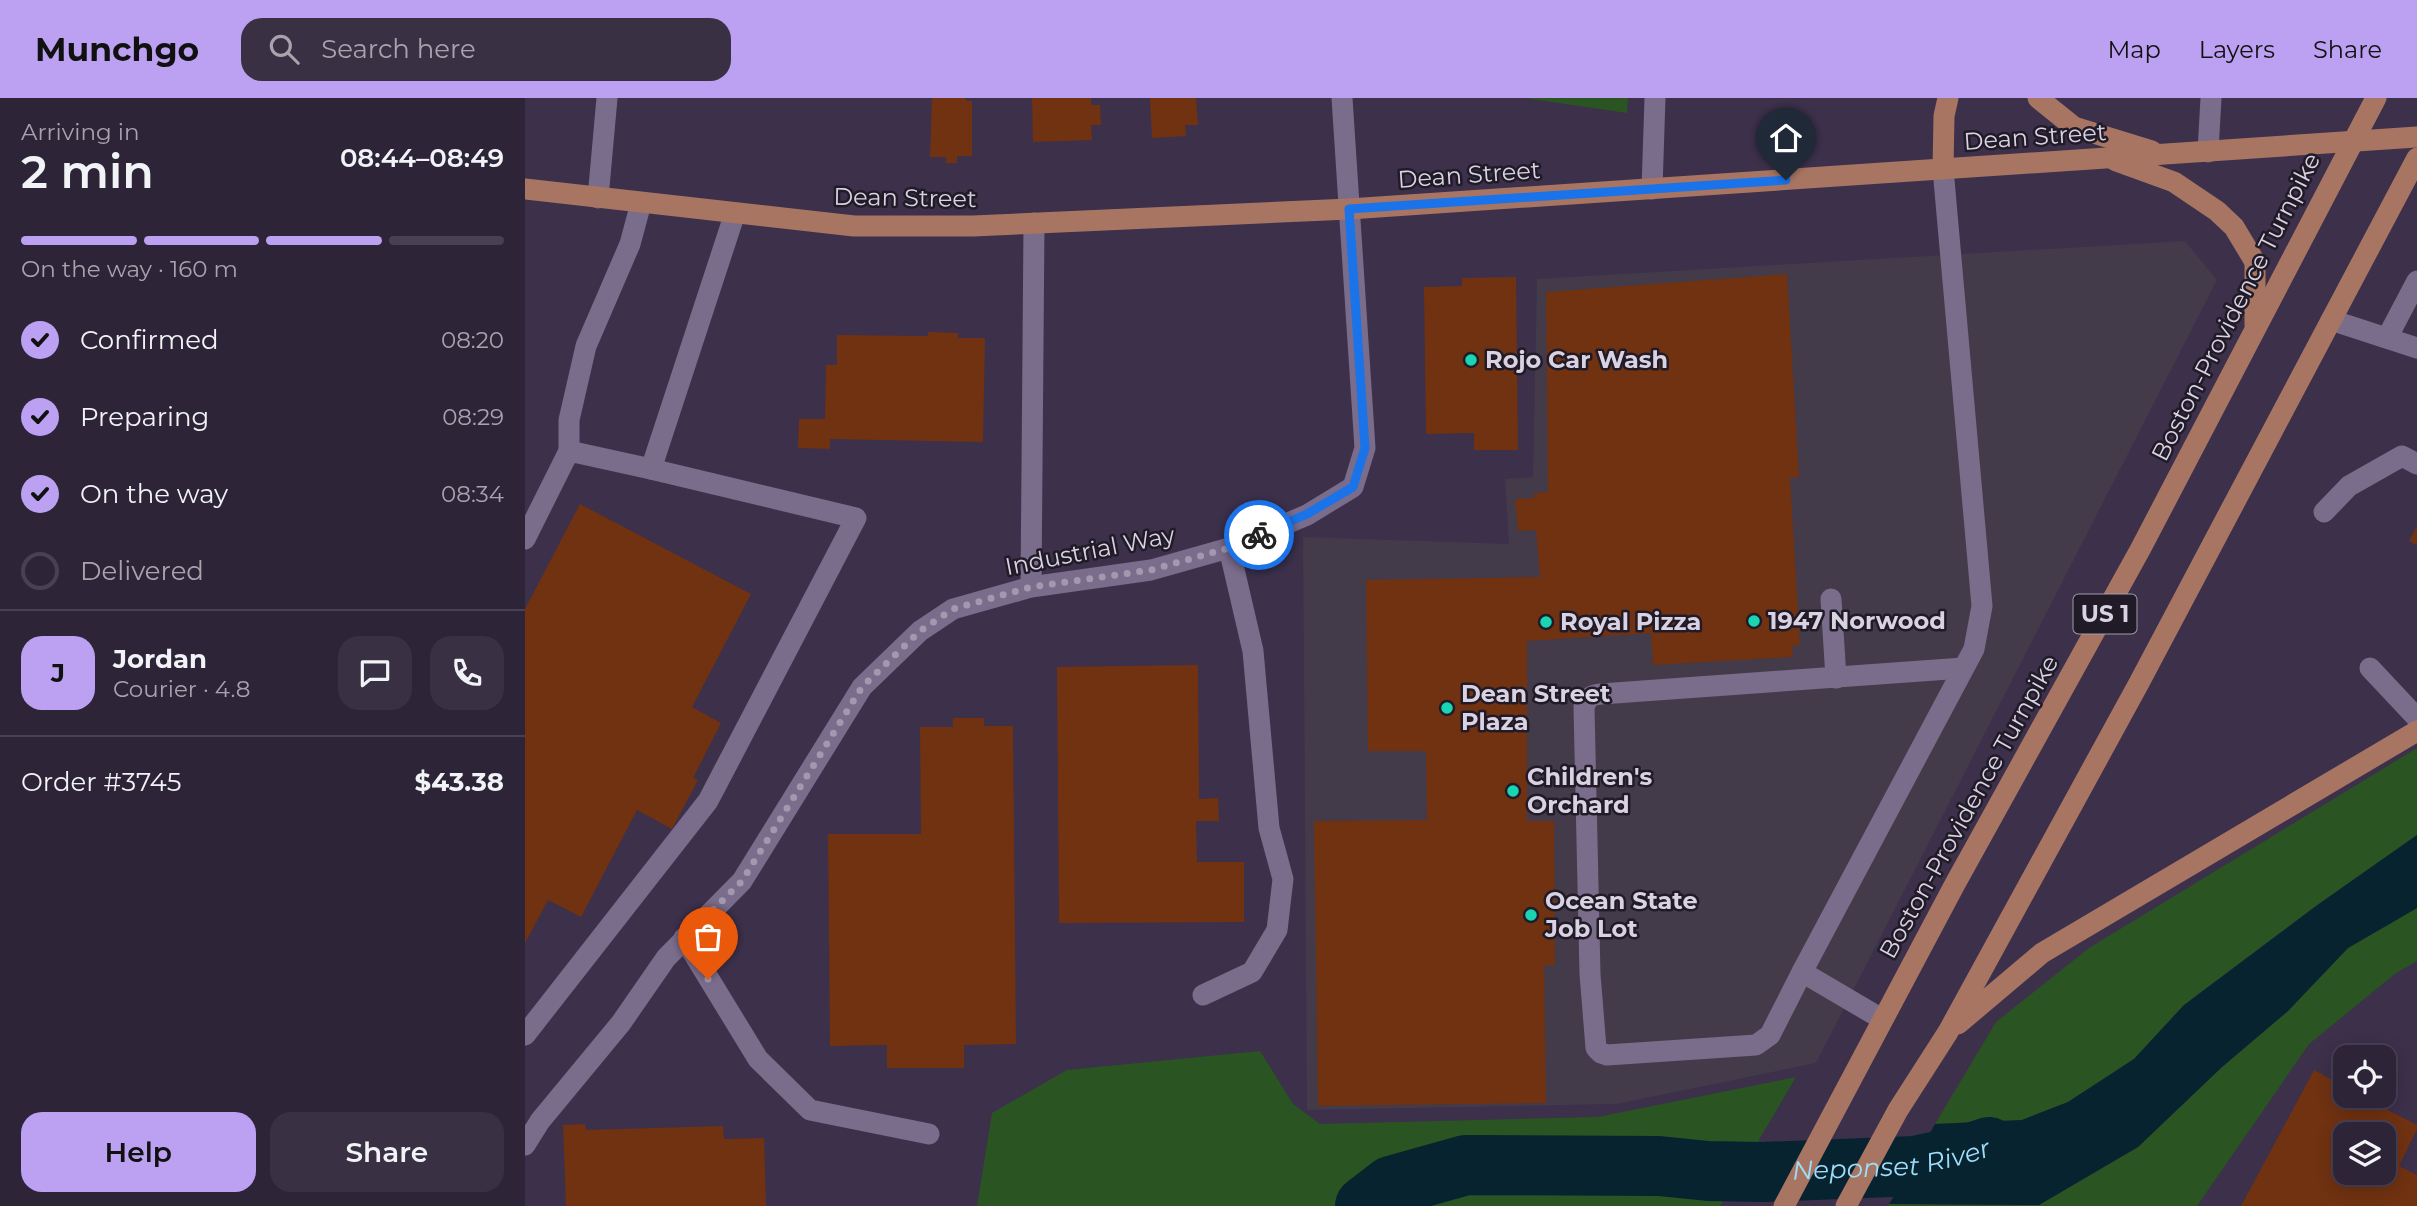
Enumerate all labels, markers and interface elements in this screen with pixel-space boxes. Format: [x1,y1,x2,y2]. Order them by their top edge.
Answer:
search box [241,18,731,81]
text: Munchgo [35,29,199,69]
icon: search [265,30,303,68]
text: Search here [321,33,476,65]
text: Map [2107,35,2161,64]
text: Layers [2199,35,2275,64]
text: Share [2313,35,2382,64]
pin [1756,108,1816,180]
street label: Dean Street [1963,117,2108,156]
text: Arriving in [21,118,140,146]
icon: home [1767,119,1805,157]
text: 08:44–08:49 [340,142,504,174]
text: 2 min [21,143,154,200]
street label: Boston-Providence Turnpike [2145,148,2326,466]
street label: Dean Street [1397,155,1542,194]
street label: Dean Street [833,182,977,213]
text: On the way · 160 m [21,255,238,283]
icon: check [21,321,59,359]
text: Confirmed [80,324,219,356]
text: 08:20 [441,326,504,354]
place label: Rojo Car Wash [1485,345,1668,374]
marker: Rojo Car Wash [1463,352,1479,368]
icon: check [21,398,59,436]
text: Preparing [80,401,209,433]
text: 08:29 [442,403,504,431]
icon: check [21,475,59,513]
text: On the way [80,478,228,510]
text: 08:34 [441,480,504,508]
courier [1224,500,1294,570]
icon: bike [1240,516,1278,554]
street label: Industrial Way [1003,520,1177,581]
text: Delivered [80,555,204,587]
road number: US 1 [2073,594,2137,634]
place label: 1947 Norwood [1768,606,1946,635]
place label: Royal Pizza [1560,607,1701,636]
marker: 1947 Norwood [1746,613,1762,629]
marker: Royal Pizza [1538,614,1554,630]
button: chat [338,636,412,710]
button: phone [430,636,504,710]
text: Jordan [113,643,207,675]
street label: Boston-Providence Turnpike [1873,650,2064,963]
text: J [51,657,65,689]
text: Courier · 4.8 [113,675,250,703]
place label: Dean Street Plaza [1461,679,1611,736]
marker: Dean Street Plaza [1439,700,1455,716]
place label: Children's Orchard [1527,762,1652,819]
text: Order #3745 [21,766,181,798]
text: $43.38 [414,766,504,798]
marker: Children's Orchard [1505,783,1521,799]
place label: Ocean State Job Lot [1544,886,1698,943]
pin [678,907,738,979]
marker: Ocean State Job Lot [1523,907,1539,923]
icon: bag [689,918,727,956]
map controls [2333,1045,2396,1185]
button: locate [2333,1045,2396,1108]
button: Help [21,1112,256,1192]
button: Share [270,1112,504,1192]
button: layers [2333,1122,2396,1185]
water label: Neponset River [1791,1132,1995,1187]

